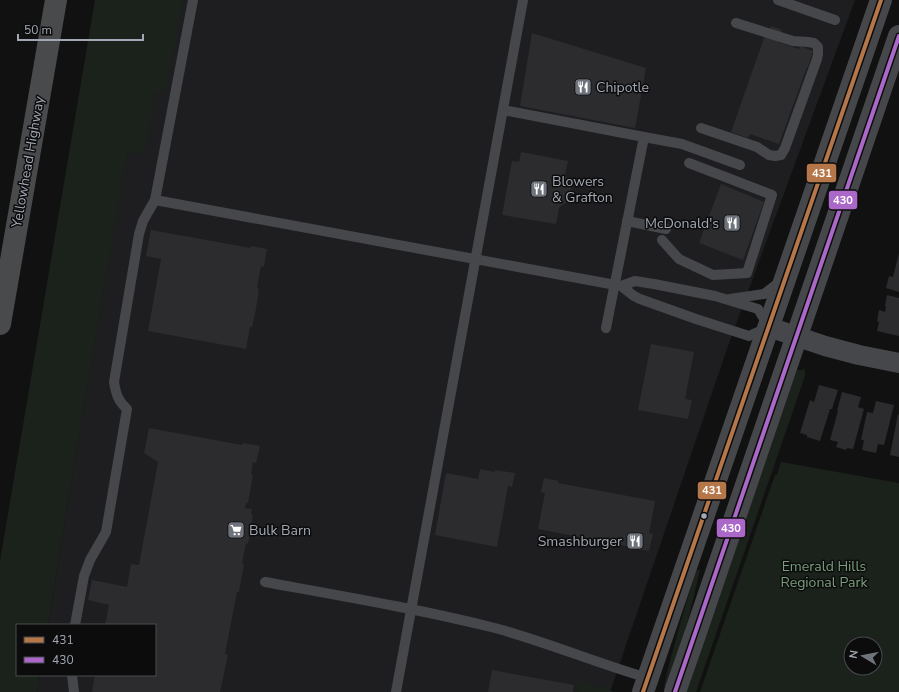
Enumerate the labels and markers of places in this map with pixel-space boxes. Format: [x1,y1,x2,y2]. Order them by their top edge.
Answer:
restaurant icon: Chipotle [573,77,593,97]
place label: Chipotle [596,78,649,97]
place label: Blowers & Grafton [552,172,613,207]
restaurant icon: Blowers & Grafton [529,179,549,199]
restaurant icon: McDonald's [722,213,742,233]
place label: McDonald's [645,214,719,233]
unlabelled marker [699,511,709,521]
supermarket icon: Bulk Barn [226,520,246,540]
place label: Bulk Barn [249,521,311,540]
restaurant icon: Smashburger [625,531,645,551]
place label: Smashburger [538,532,622,551]

